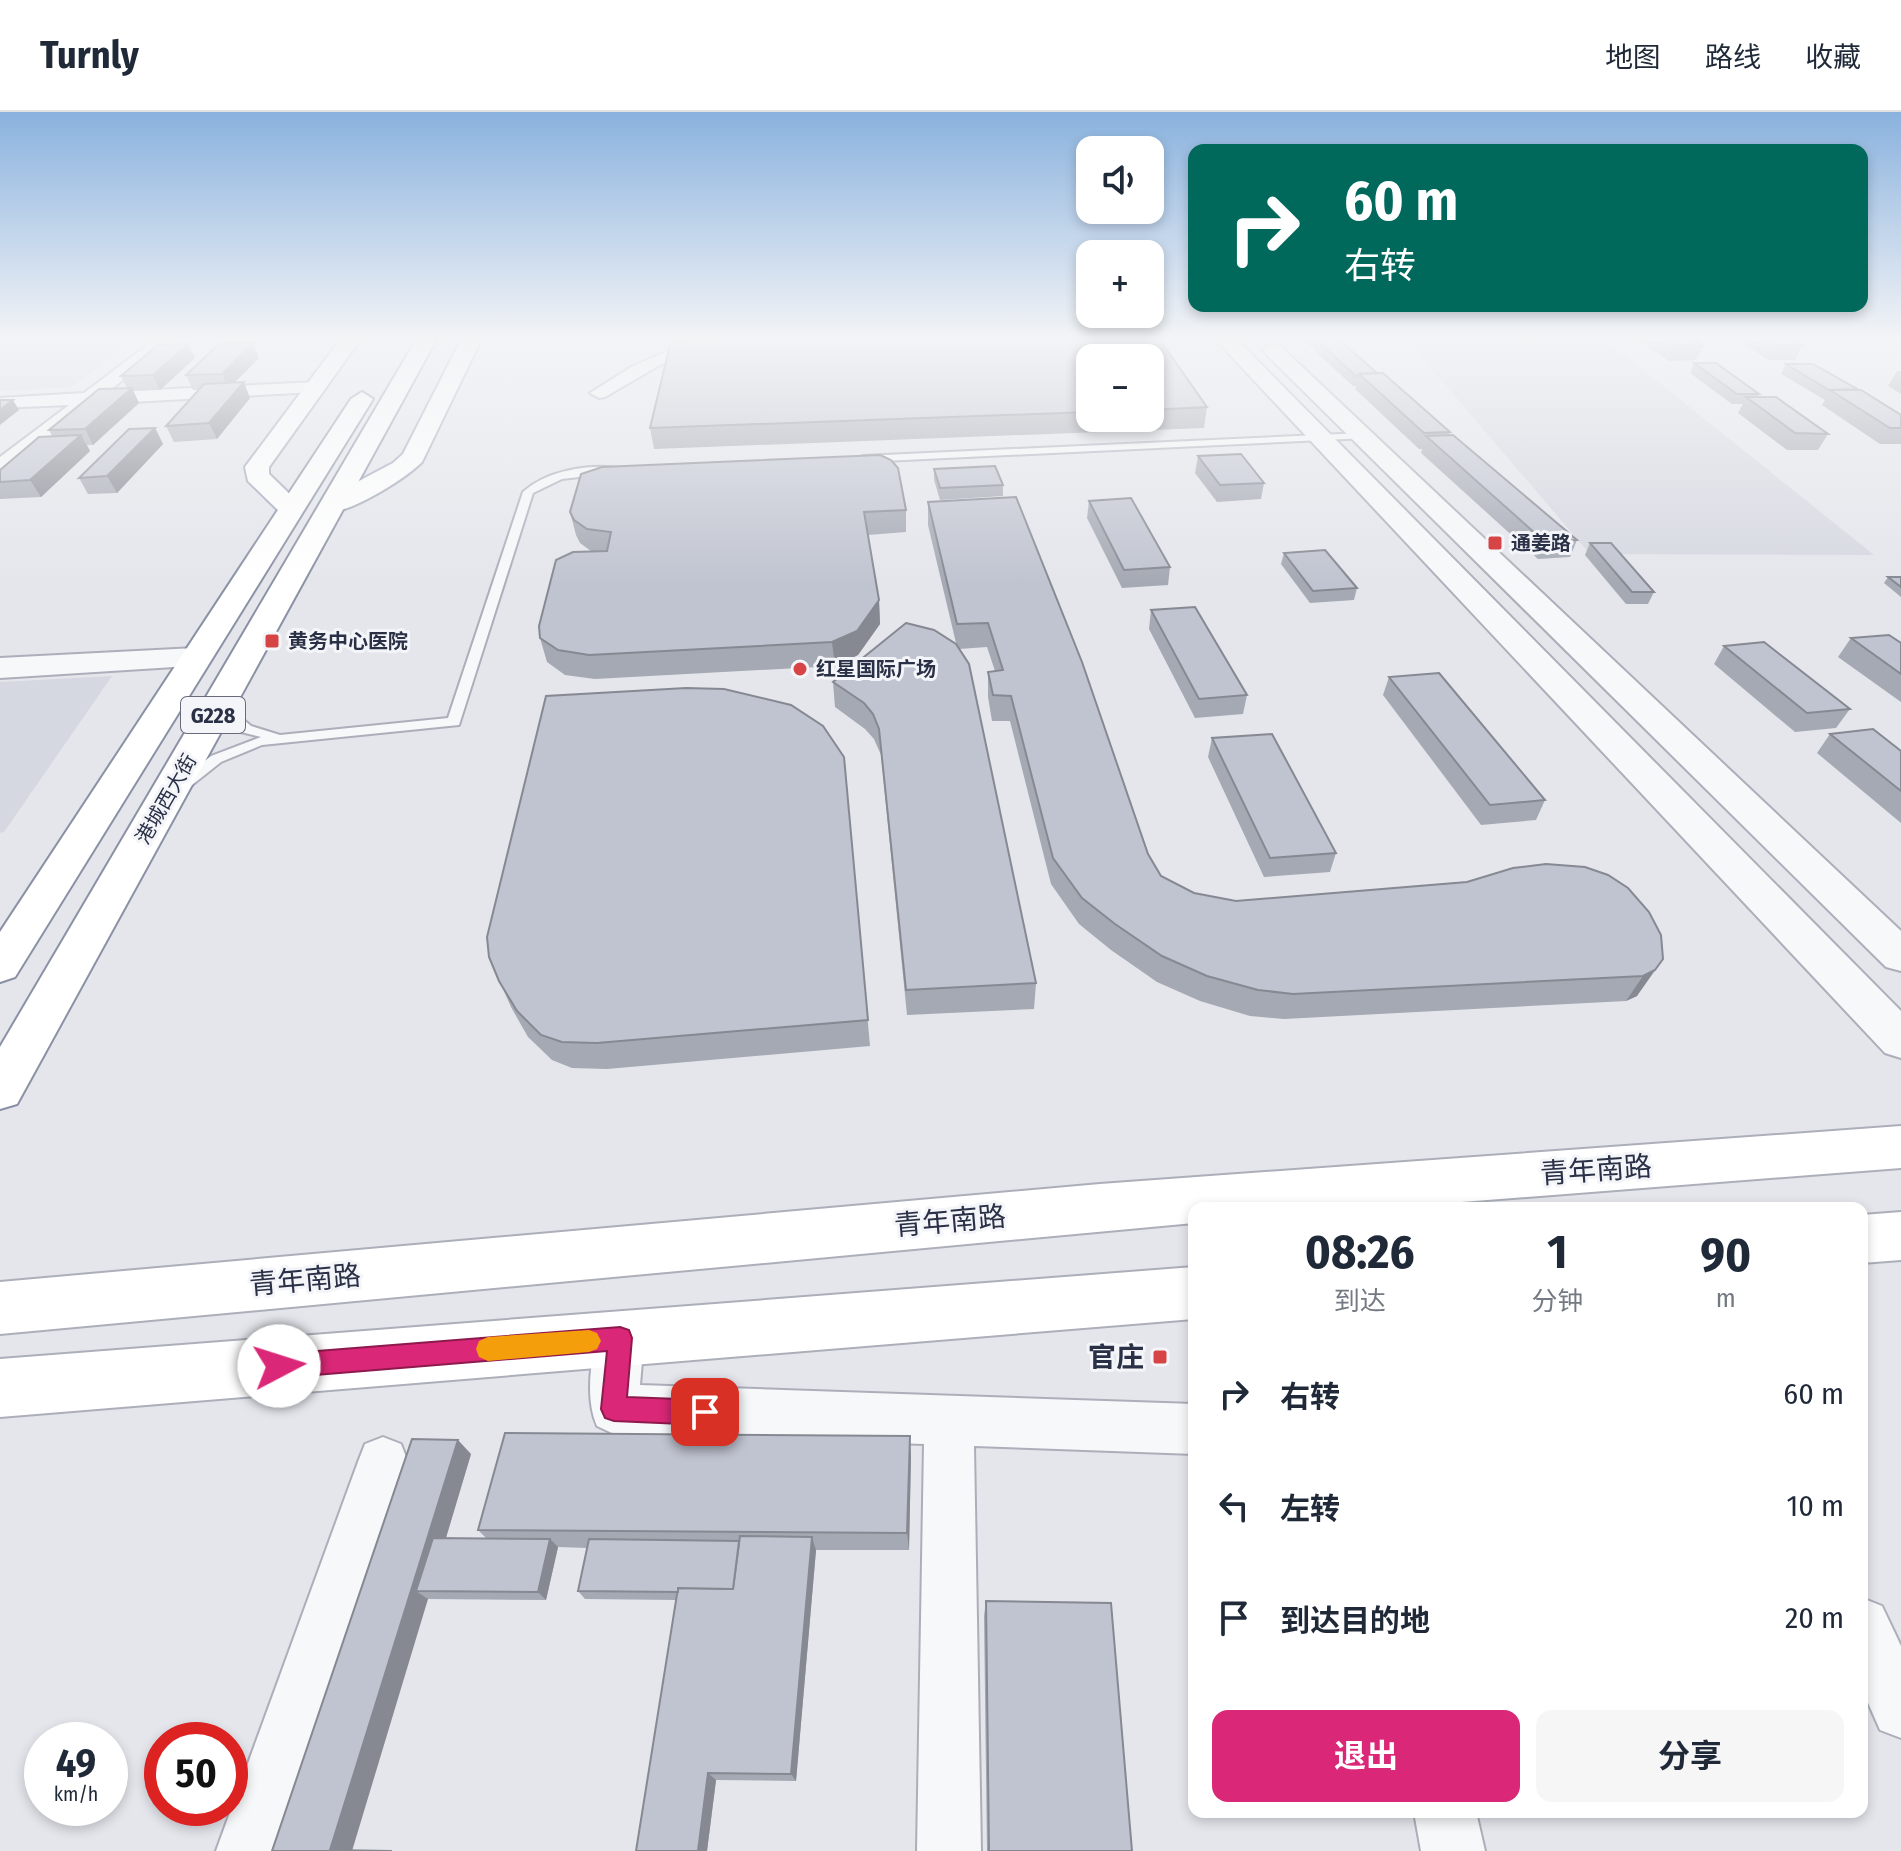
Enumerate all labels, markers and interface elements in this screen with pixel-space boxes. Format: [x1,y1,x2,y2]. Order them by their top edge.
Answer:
text: Turnly [40,32,139,78]
text: 地图 [1605,41,1661,74]
text: 路线 [1705,41,1761,74]
text: 收藏 [1805,41,1861,74]
map controls [1076,136,1164,432]
button: sound [1076,136,1164,224]
text: 60 m [1344,168,1458,235]
icon: right [1212,176,1316,280]
button: + [1076,240,1164,328]
text: 右转 [1344,244,1416,288]
button: − [1076,344,1164,432]
place label: 通姜路 [1511,531,1571,555]
marker: 通姜路 [1486,534,1504,552]
place label: 黄务中心医院 [288,629,408,653]
marker: 黄务中心医院 [263,632,281,650]
place label: 红星国际广场 [816,657,936,681]
marker: 红星国际广场 [791,660,809,678]
road number: G228 [181,697,245,733]
street label: 港城西大街 [131,750,201,848]
street label: 青年南路 [1539,1150,1653,1190]
street label: 青年南路 [893,1200,1007,1242]
text: 08:26 [1305,1223,1415,1281]
text: 1 [1547,1223,1568,1281]
text: 90 [1700,1226,1751,1284]
street label: 青年南路 [248,1259,362,1301]
text: m [1716,1283,1736,1314]
text: 到达 [1334,1286,1386,1317]
text: 分钟 [1531,1286,1583,1317]
position arrow [237,1324,321,1408]
place label: 官庄 [1088,1341,1144,1374]
marker: 官庄 [1151,1348,1169,1366]
icon: right [1212,1372,1256,1416]
text: 60 m [1783,1376,1844,1412]
pin [671,1378,739,1446]
text: 右转 [1280,1379,1340,1415]
icon: arrive [683,1390,727,1434]
icon: left [1212,1484,1256,1528]
text: 10 m [1787,1488,1844,1524]
text: 左转 [1280,1491,1340,1527]
icon: arrive [1212,1596,1256,1640]
text: 20 m [1785,1600,1844,1636]
text: 到达目的地 [1280,1603,1430,1639]
button: 退出 [1212,1710,1520,1802]
button: 分享 [1536,1710,1844,1802]
speed limit sign: 50 [144,1722,248,1826]
text: 49 [56,1740,96,1788]
text: km/h [54,1782,98,1806]

